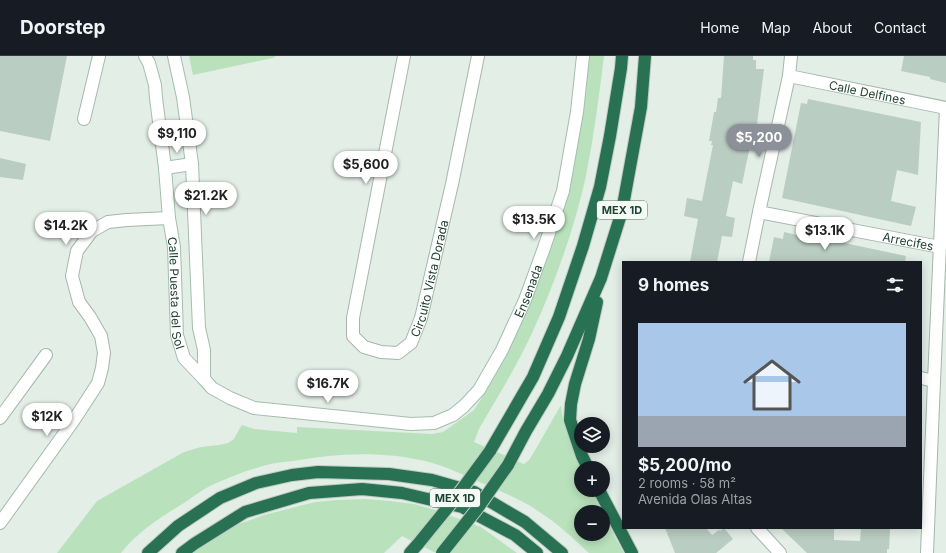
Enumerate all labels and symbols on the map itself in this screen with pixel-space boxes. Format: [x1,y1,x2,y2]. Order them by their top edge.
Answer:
street label: Calle Delfines [828,77,907,107]
pin: $9,110 [144,120,210,154]
pin: $5,200 [726,124,792,158]
pin: $5,600 [333,151,399,185]
pin: $21.2K [173,182,239,216]
road number: MEX 1D [597,201,647,219]
pin: $13.5K [501,206,567,240]
pin: $14.2K [33,212,99,246]
pin: $13.1K [792,217,858,251]
street label: Circuito Vista Dorada [407,218,451,339]
street label: Arrecifes [882,229,935,253]
street label: Calle Puesta del Sol [165,236,188,351]
street label: Ensenada [511,262,545,320]
pin: $16.7K [295,370,361,404]
pin: $12K [23,403,71,437]
road number: MEX 1D [430,489,480,507]

